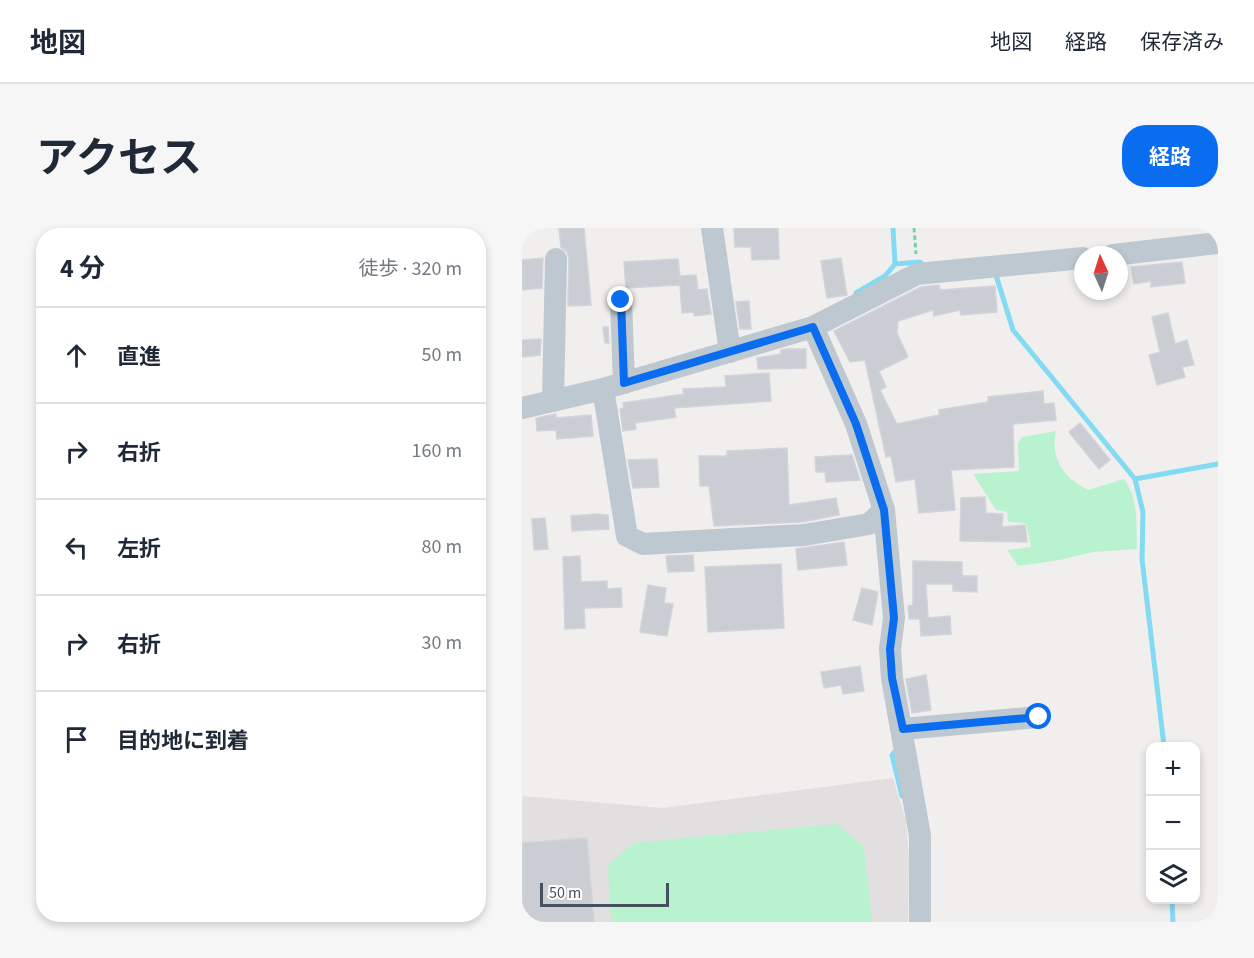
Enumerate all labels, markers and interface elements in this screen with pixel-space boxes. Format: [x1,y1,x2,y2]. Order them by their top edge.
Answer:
text: 地図 [30,23,86,63]
text: 地図 [990,27,1032,57]
text: 経路 [1065,27,1107,57]
text: 保存済み [1140,27,1224,57]
button: 経路 [1122,125,1218,187]
text: アクセス [36,129,202,189]
north arrow [1074,246,1128,300]
text: 4 分 [60,250,105,287]
text: 徒歩 · 320 m [359,255,462,283]
route end [607,286,633,312]
icon: ahead [60,339,93,372]
text: 直進 [117,341,161,373]
text: 50 m [422,341,462,369]
icon: right [60,435,93,468]
text: 右折 [117,437,161,469]
text: 160 m [412,437,462,465]
icon: left [60,531,93,564]
text: 左折 [117,533,161,565]
text: 80 m [422,533,462,561]
icon: right [60,627,93,660]
text: 右折 [117,629,161,661]
text: 30 m [422,629,462,657]
route start [1025,703,1051,729]
icon: arrive [60,723,93,756]
text: 目的地に到着 [117,725,249,757]
map controls [1146,742,1200,904]
button: + [1146,742,1200,796]
button: − [1146,796,1200,850]
button: layers [1146,850,1200,904]
scale bar [540,880,669,908]
text: 50 m [549,882,581,904]

